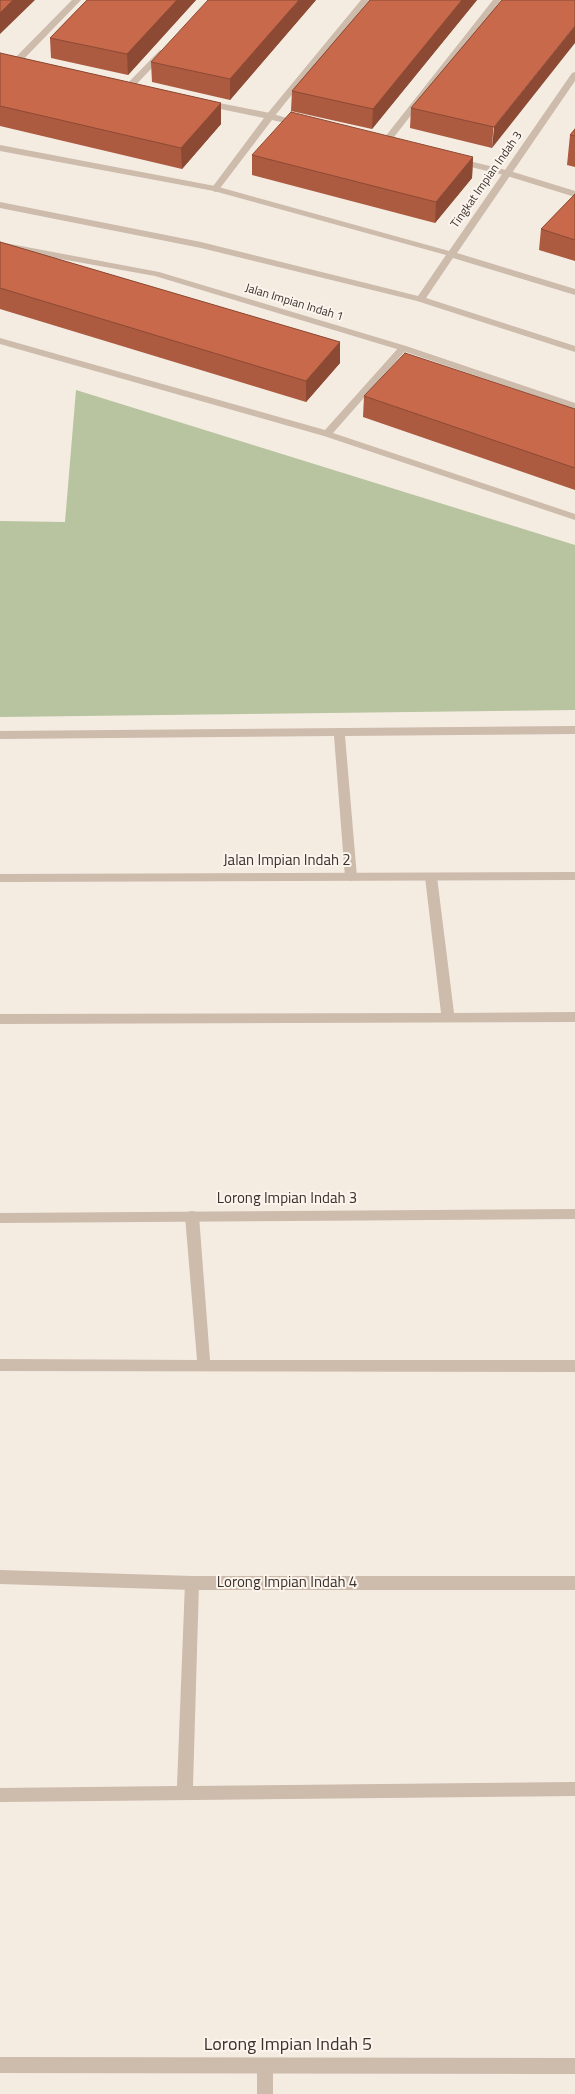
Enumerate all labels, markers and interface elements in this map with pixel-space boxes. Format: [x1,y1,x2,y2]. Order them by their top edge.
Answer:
street label: Tingkat Impian Indah 3 [448,129,526,231]
street label: Jalan Impian Indah 1 [243,281,345,325]
street label: Jalan Impian Indah 2 [223,852,351,870]
street label: Lorong Impian Indah 3 [217,1190,357,1208]
street label: Lorong Impian Indah 4 [217,1574,357,1592]
street label: Lorong Impian Indah 5 [204,2035,372,2057]

